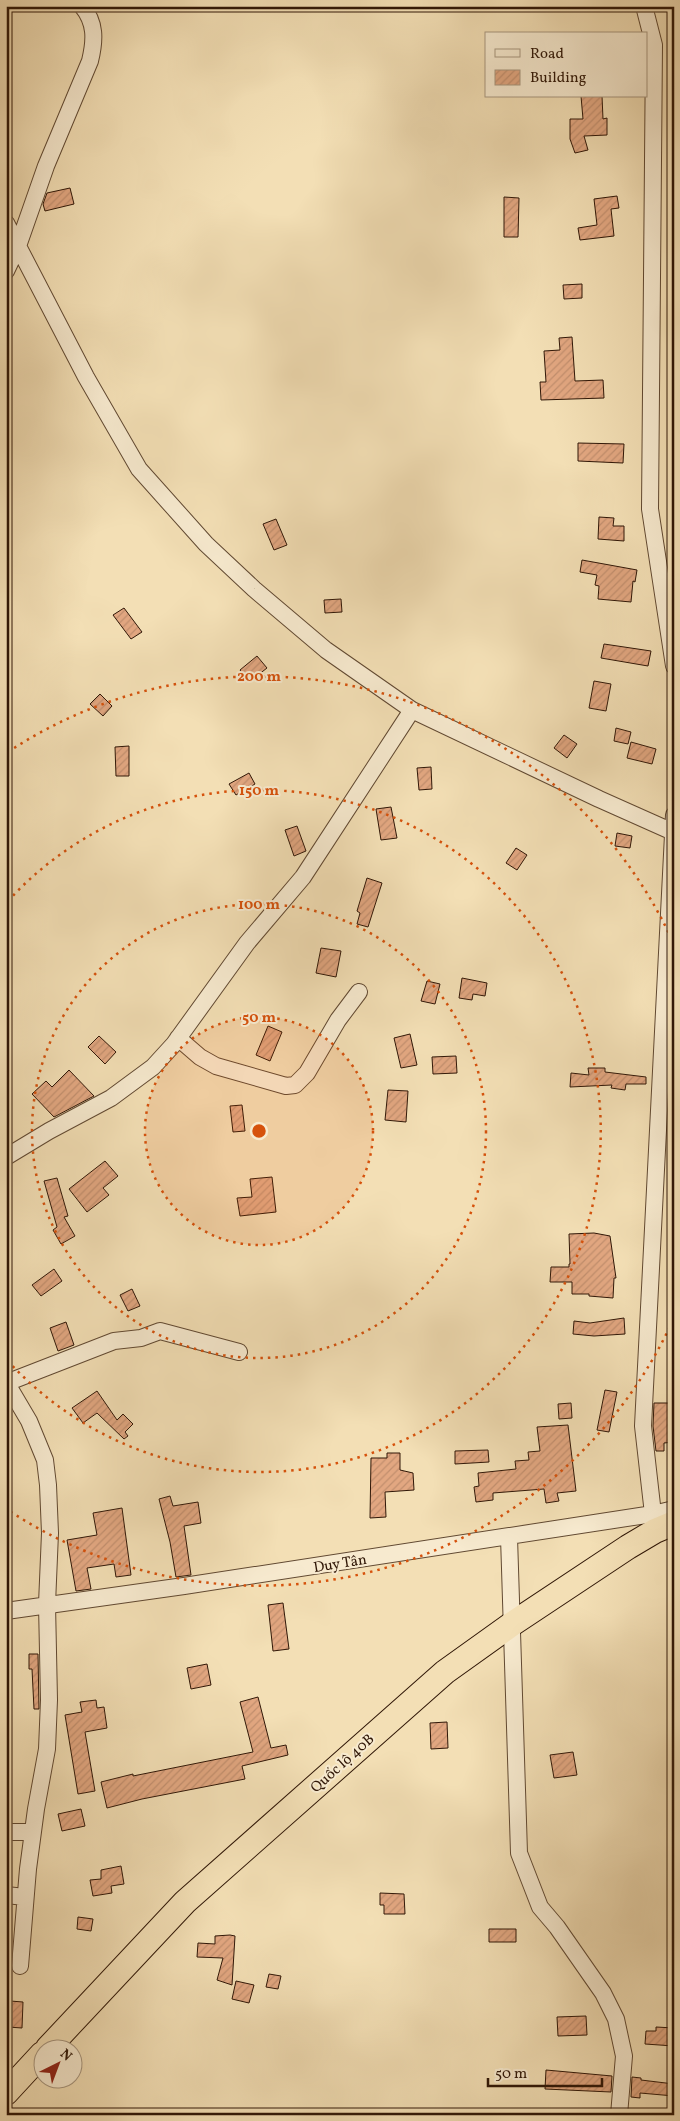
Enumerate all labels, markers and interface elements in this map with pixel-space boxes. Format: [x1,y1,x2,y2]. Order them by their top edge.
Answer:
legend [485,32,648,98]
text: Road [530,44,564,65]
text: Building [530,68,587,89]
text: 200 m [237,667,281,688]
text: 150 m [239,781,279,802]
text: 100 m [238,895,281,916]
text: 50 m [242,1008,276,1029]
centre of rings [250,1122,268,1140]
street label: Duy Tân [312,1550,369,1579]
street label: Quốc lộ 40B [306,1730,380,1799]
north arrow [32,2038,82,2088]
text: N [56,2045,76,2066]
scale bar [488,2056,601,2088]
text: 50 m [495,2064,527,2085]

